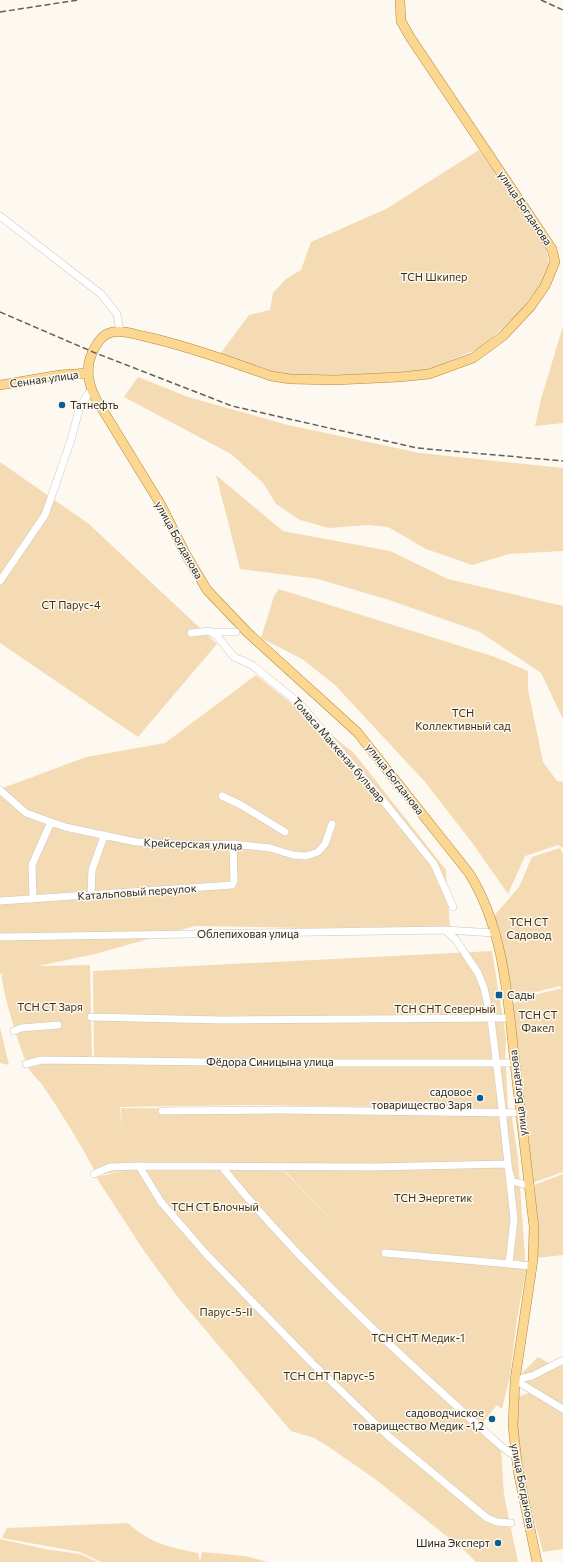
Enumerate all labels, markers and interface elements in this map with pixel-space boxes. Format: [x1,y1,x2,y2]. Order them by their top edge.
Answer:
street label: улица Богданова [496,168,555,247]
park label: ТСН Шкипер [401,270,467,283]
street label: Сенная улица [9,367,79,390]
place label: Татнефть [70,398,119,411]
marker: Татнефть [57,400,67,410]
street label: улица Богданова [153,499,206,581]
park label: СТ Парус-4 [41,598,101,611]
street label: Томаса Маккензи бульвар [290,695,388,805]
park label: ТСН Коллективный сад [415,706,511,732]
street label: улица Богданова [364,740,427,817]
street label: Крейсерская улица [144,835,243,852]
street label: Катальповый переулок [77,881,197,902]
park label: ТСН СТ Садовод [506,915,552,941]
street label: Облепиховая улица [197,927,299,940]
place label: Сады [507,988,535,1001]
marker: Сады [494,990,504,1000]
park label: ТСН СТ Заря [17,1000,83,1013]
park label: ТСН СНТ Северный [394,1002,496,1015]
park label: ТСН СТ Факел [518,1008,558,1034]
street label: улица Богданова [506,1049,529,1137]
street label: Фёдора Синицына улица [206,1055,334,1068]
place label: садовое товарищество Заря [372,1085,472,1111]
marker: садовое товарищество Заря [475,1093,485,1103]
park label: ТСН Энергетик [394,1191,472,1204]
park label: ТСН СТ Блочный [171,1200,259,1213]
park label: Парус-5-II [200,1305,252,1318]
park label: ТСН СНТ Медик-1 [371,1331,465,1344]
park label: ТСН СНТ Парус-5 [283,1369,375,1382]
place label: садоводчиское товарищество Медик -1,2 [353,1406,484,1432]
marker: садоводчиское товарищество Медик -1,2 [487,1414,497,1424]
street label: улица Богданова [509,1442,538,1530]
place label: Шина Эксперт [416,1536,490,1549]
marker: Шина Эксперт [493,1538,503,1548]

